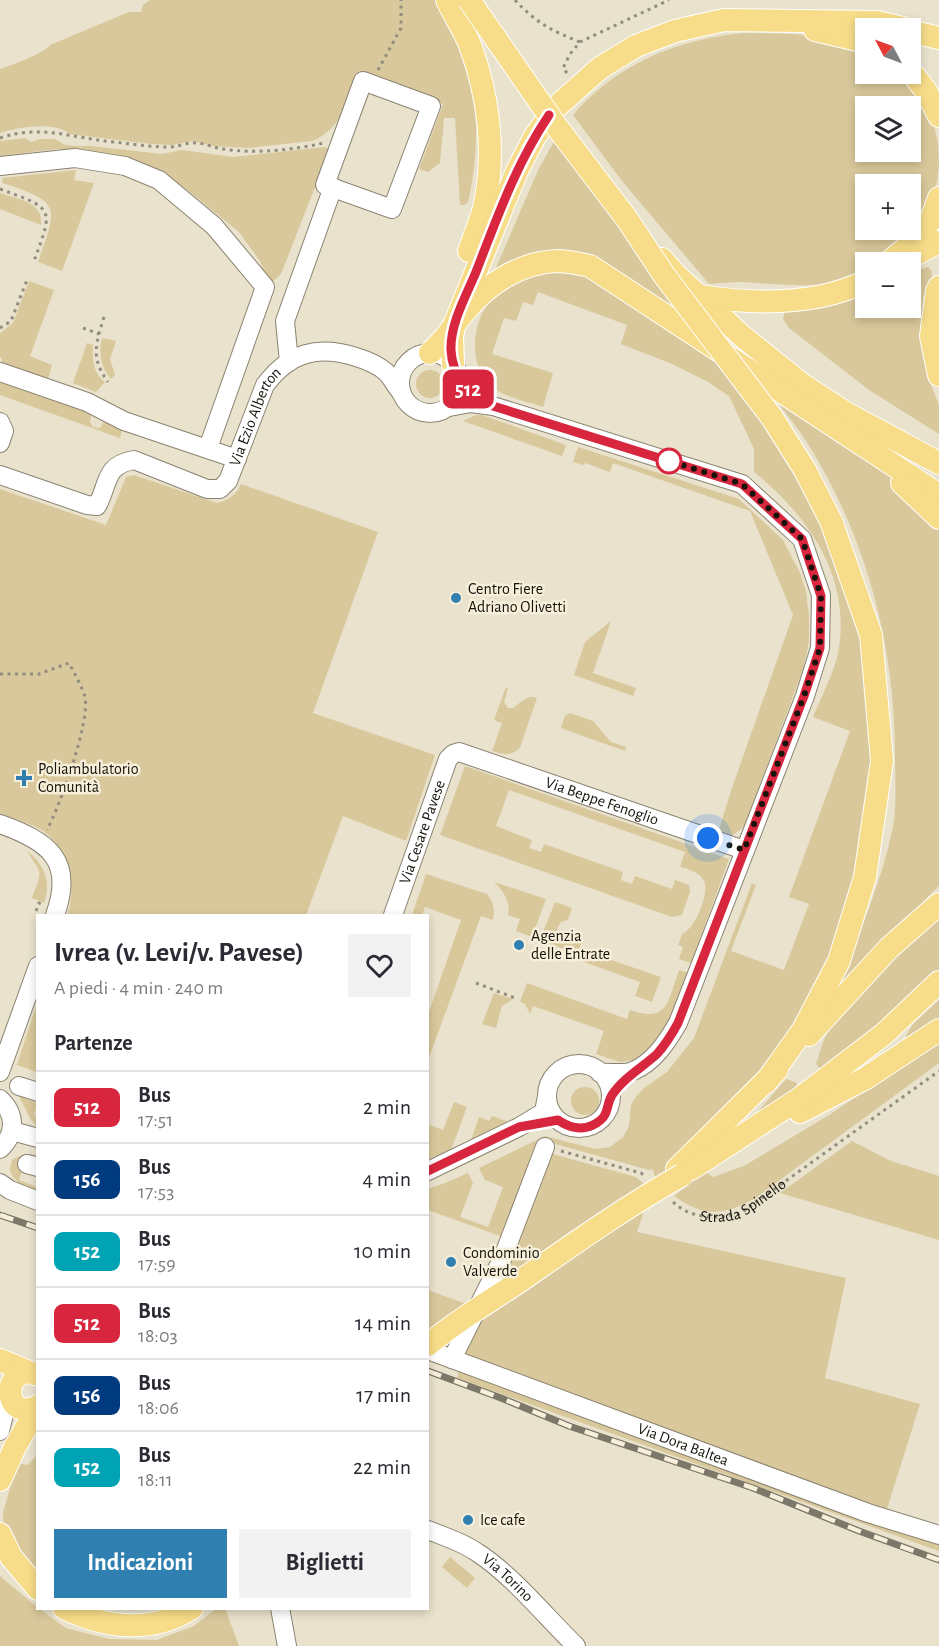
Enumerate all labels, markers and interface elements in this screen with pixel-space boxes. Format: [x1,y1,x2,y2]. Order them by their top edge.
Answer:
north arrow [855,18,921,84]
map controls [855,18,921,318]
button: layers [855,96,921,162]
button: + [855,174,921,240]
button: − [855,252,921,318]
street label: Via Ezio Alberton [227,364,284,468]
line badge: 512 [434,370,502,408]
text: 512 [455,379,481,400]
unlabelled marker [656,448,682,474]
place label: Centro Fiere Adriano Olivetti [468,581,566,615]
marker: Centro Fiere Adriano Olivetti [449,591,463,605]
place label: Poliambulatorio Comunità [38,761,139,795]
marker: Poliambulatorio Comunità [15,769,33,787]
street label: Via Beppe Fenoglio [543,774,661,828]
street label: Via Cesare Pavese [397,778,448,886]
your location [693,823,723,853]
place label: Agenzia delle Entrate [531,928,610,962]
button: heart [348,934,411,997]
marker: Agenzia delle Entrate [512,938,526,952]
text: Ivrea (v. Levi/v. Pavese) [54,939,304,967]
text: A piedi · 4 min · 240 m [54,978,223,998]
text: Partenze [54,1032,133,1054]
text: Bus [138,1084,171,1106]
text: 2 min [363,1096,411,1118]
text: 512 [74,1097,100,1118]
text: 17:51 [138,1110,173,1130]
text: Bus [138,1156,171,1178]
text: 4 min [363,1168,411,1190]
text: 156 [74,1169,100,1190]
street label: Strada Spinello [699,1175,789,1225]
text: 17:53 [138,1182,174,1202]
text: Bus [138,1228,171,1250]
text: 10 min [354,1240,411,1262]
text: 152 [74,1241,100,1262]
place label: Condominio Valverde [463,1245,540,1279]
text: 17:59 [138,1254,176,1274]
marker: Condominio Valverde [444,1255,458,1269]
text: Bus [138,1300,171,1322]
text: 14 min [355,1312,411,1334]
text: 512 [74,1313,100,1334]
text: 18:03 [138,1326,178,1346]
text: Bus [138,1372,171,1394]
text: 17 min [356,1384,411,1406]
text: 156 [74,1385,100,1406]
text: 18:06 [138,1398,179,1418]
street label: Via Dora Baltea [635,1420,731,1469]
text: Bus [138,1444,171,1466]
text: 22 min [353,1456,411,1478]
text: 152 [74,1457,100,1478]
text: 18:11 [138,1470,173,1490]
place label: Ice cafe [480,1512,525,1528]
marker: Ice cafe [461,1513,475,1527]
button: Indicazioni [54,1529,227,1598]
button: Biglietti [239,1529,411,1598]
street label: Via Torino [479,1551,536,1605]

